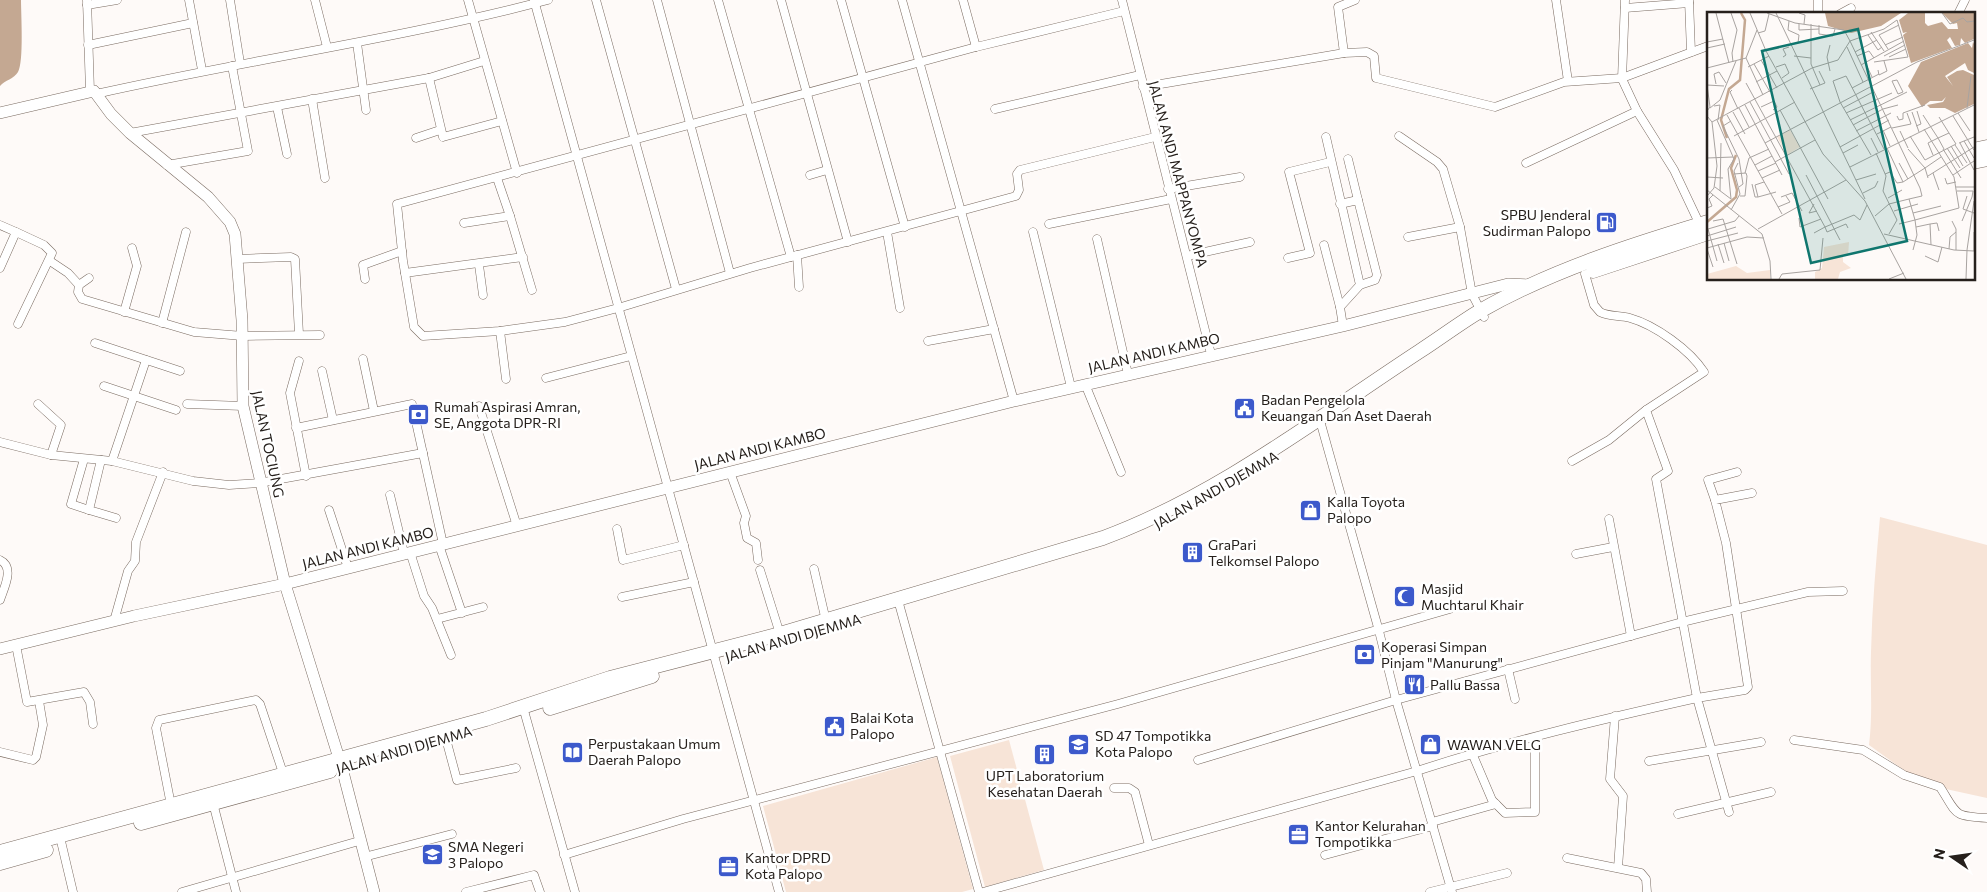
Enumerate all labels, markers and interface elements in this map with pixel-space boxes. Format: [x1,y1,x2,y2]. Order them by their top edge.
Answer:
inset map [1707,12,1974,280]
street label: JALAN ANDI MAPPANYOMPA [1145,79,1212,269]
place label: SPBU Jenderal Sudirman Palopo [1483,206,1591,239]
fuel station icon: SPBU Jenderal Sudirman Palopo [1595,211,1619,235]
street label: JALAN ANDI KAMBO [1086,329,1221,376]
street label: JALAN TOCIUNG [249,389,288,499]
place label: Badan Pengelola Keuangan Dan Aset Daerah [1261,391,1432,424]
public building icon: Badan Pengelola Keuangan Dan Aset Daerah [1233,396,1257,420]
place label: Rumah Aspirasi Amran, SE, Anggota DPR-RI [434,398,581,431]
bank icon: Rumah Aspirasi Amran, SE, Anggota DPR-RI [406,403,430,427]
street label: JALAN ANDI KAMBO [692,424,827,473]
street label: JALAN ANDI DJEMMA [1150,447,1281,532]
place label: Kalla Toyota Palopo [1327,493,1405,526]
shop icon: Kalla Toyota Palopo [1299,498,1323,522]
street label: JALAN ANDI KAMBO [300,523,435,572]
place label: GraPari Telkomsel Palopo [1208,536,1319,569]
building icon: GraPari Telkomsel Palopo [1180,541,1204,565]
place label: Masjid Muchtarul Khair [1421,580,1524,613]
mosque icon: Masjid Muchtarul Khair [1393,585,1417,609]
street label: JALAN ANDI DJEMMA [723,610,863,665]
place label: Koperasi Simpan Pinjam "Manurung" [1381,638,1503,671]
bank icon: Koperasi Simpan Pinjam "Manurung" [1353,643,1377,667]
restaurant icon: Pallu Bassa [1402,673,1426,697]
place label: Pallu Bassa [1430,676,1500,693]
place label: Balai Kota Palopo [850,709,914,742]
public building icon: Balai Kota Palopo [822,714,846,738]
street label: JALAN ANDI DJEMMA [334,722,474,777]
place label: SD 47 Tompotikka Kota Palopo [1095,727,1211,760]
school or university icon: SD 47 Tompotikka Kota Palopo [1067,732,1091,756]
shop icon: WAWAN VELG [1419,733,1443,757]
place label: Perpustakaan Umum Daerah Palopo [588,735,720,768]
place label: WAWAN VELG [1447,736,1541,753]
library icon: Perpustakaan Umum Daerah Palopo [560,740,584,764]
building icon: UPT Laboratorium Kesehatan Daerah [1033,742,1057,766]
place label: UPT Laboratorium Kesehatan Daerah [986,767,1104,800]
place label: Kantor Kelurahan Tompotikka [1315,817,1426,850]
office icon: Kantor Kelurahan Tompotikka [1287,822,1311,846]
north arrow [1927,832,1977,882]
place label: SMA Negeri 3 Palopo [448,838,524,871]
school or university icon: SMA Negeri 3 Palopo [420,843,444,867]
text: N [1929,847,1948,861]
place label: Kantor DPRD Kota Palopo [745,849,831,882]
office icon: Kantor DPRD Kota Palopo [717,854,741,878]

